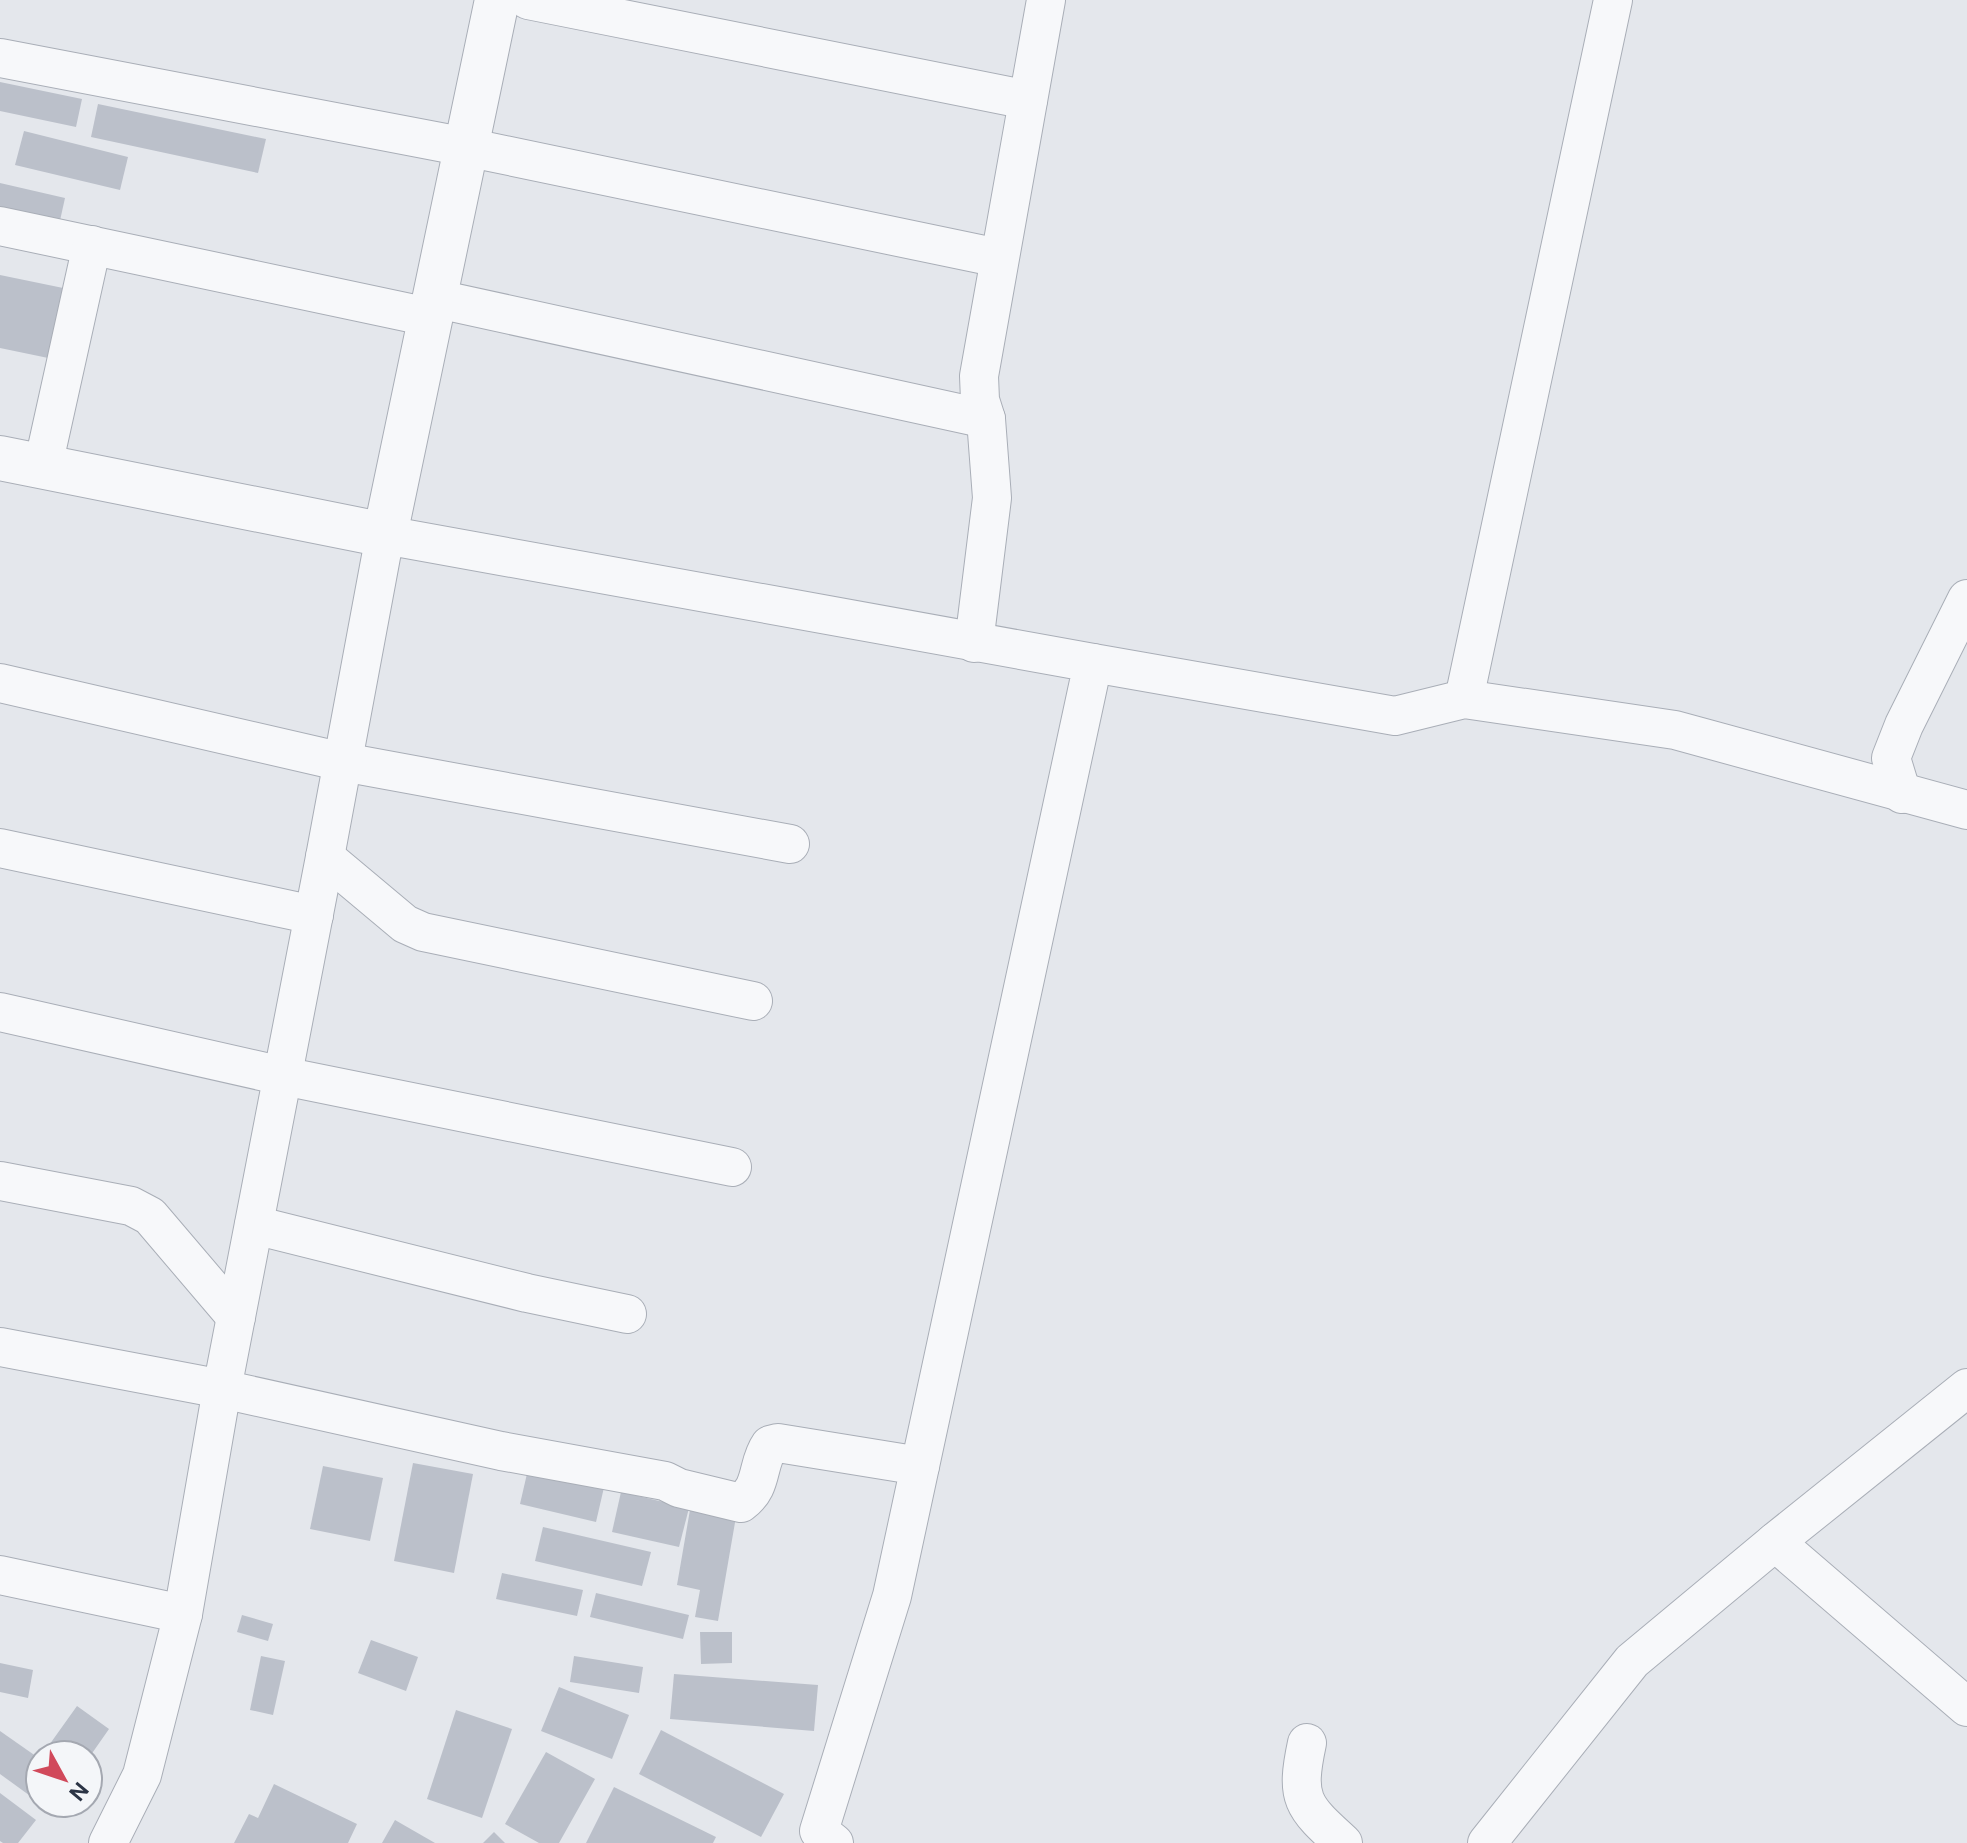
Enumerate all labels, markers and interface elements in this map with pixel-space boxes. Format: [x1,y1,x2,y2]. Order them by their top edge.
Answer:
north arrow [24,1739,104,1819]
text: N [63,1776,95,1807]

